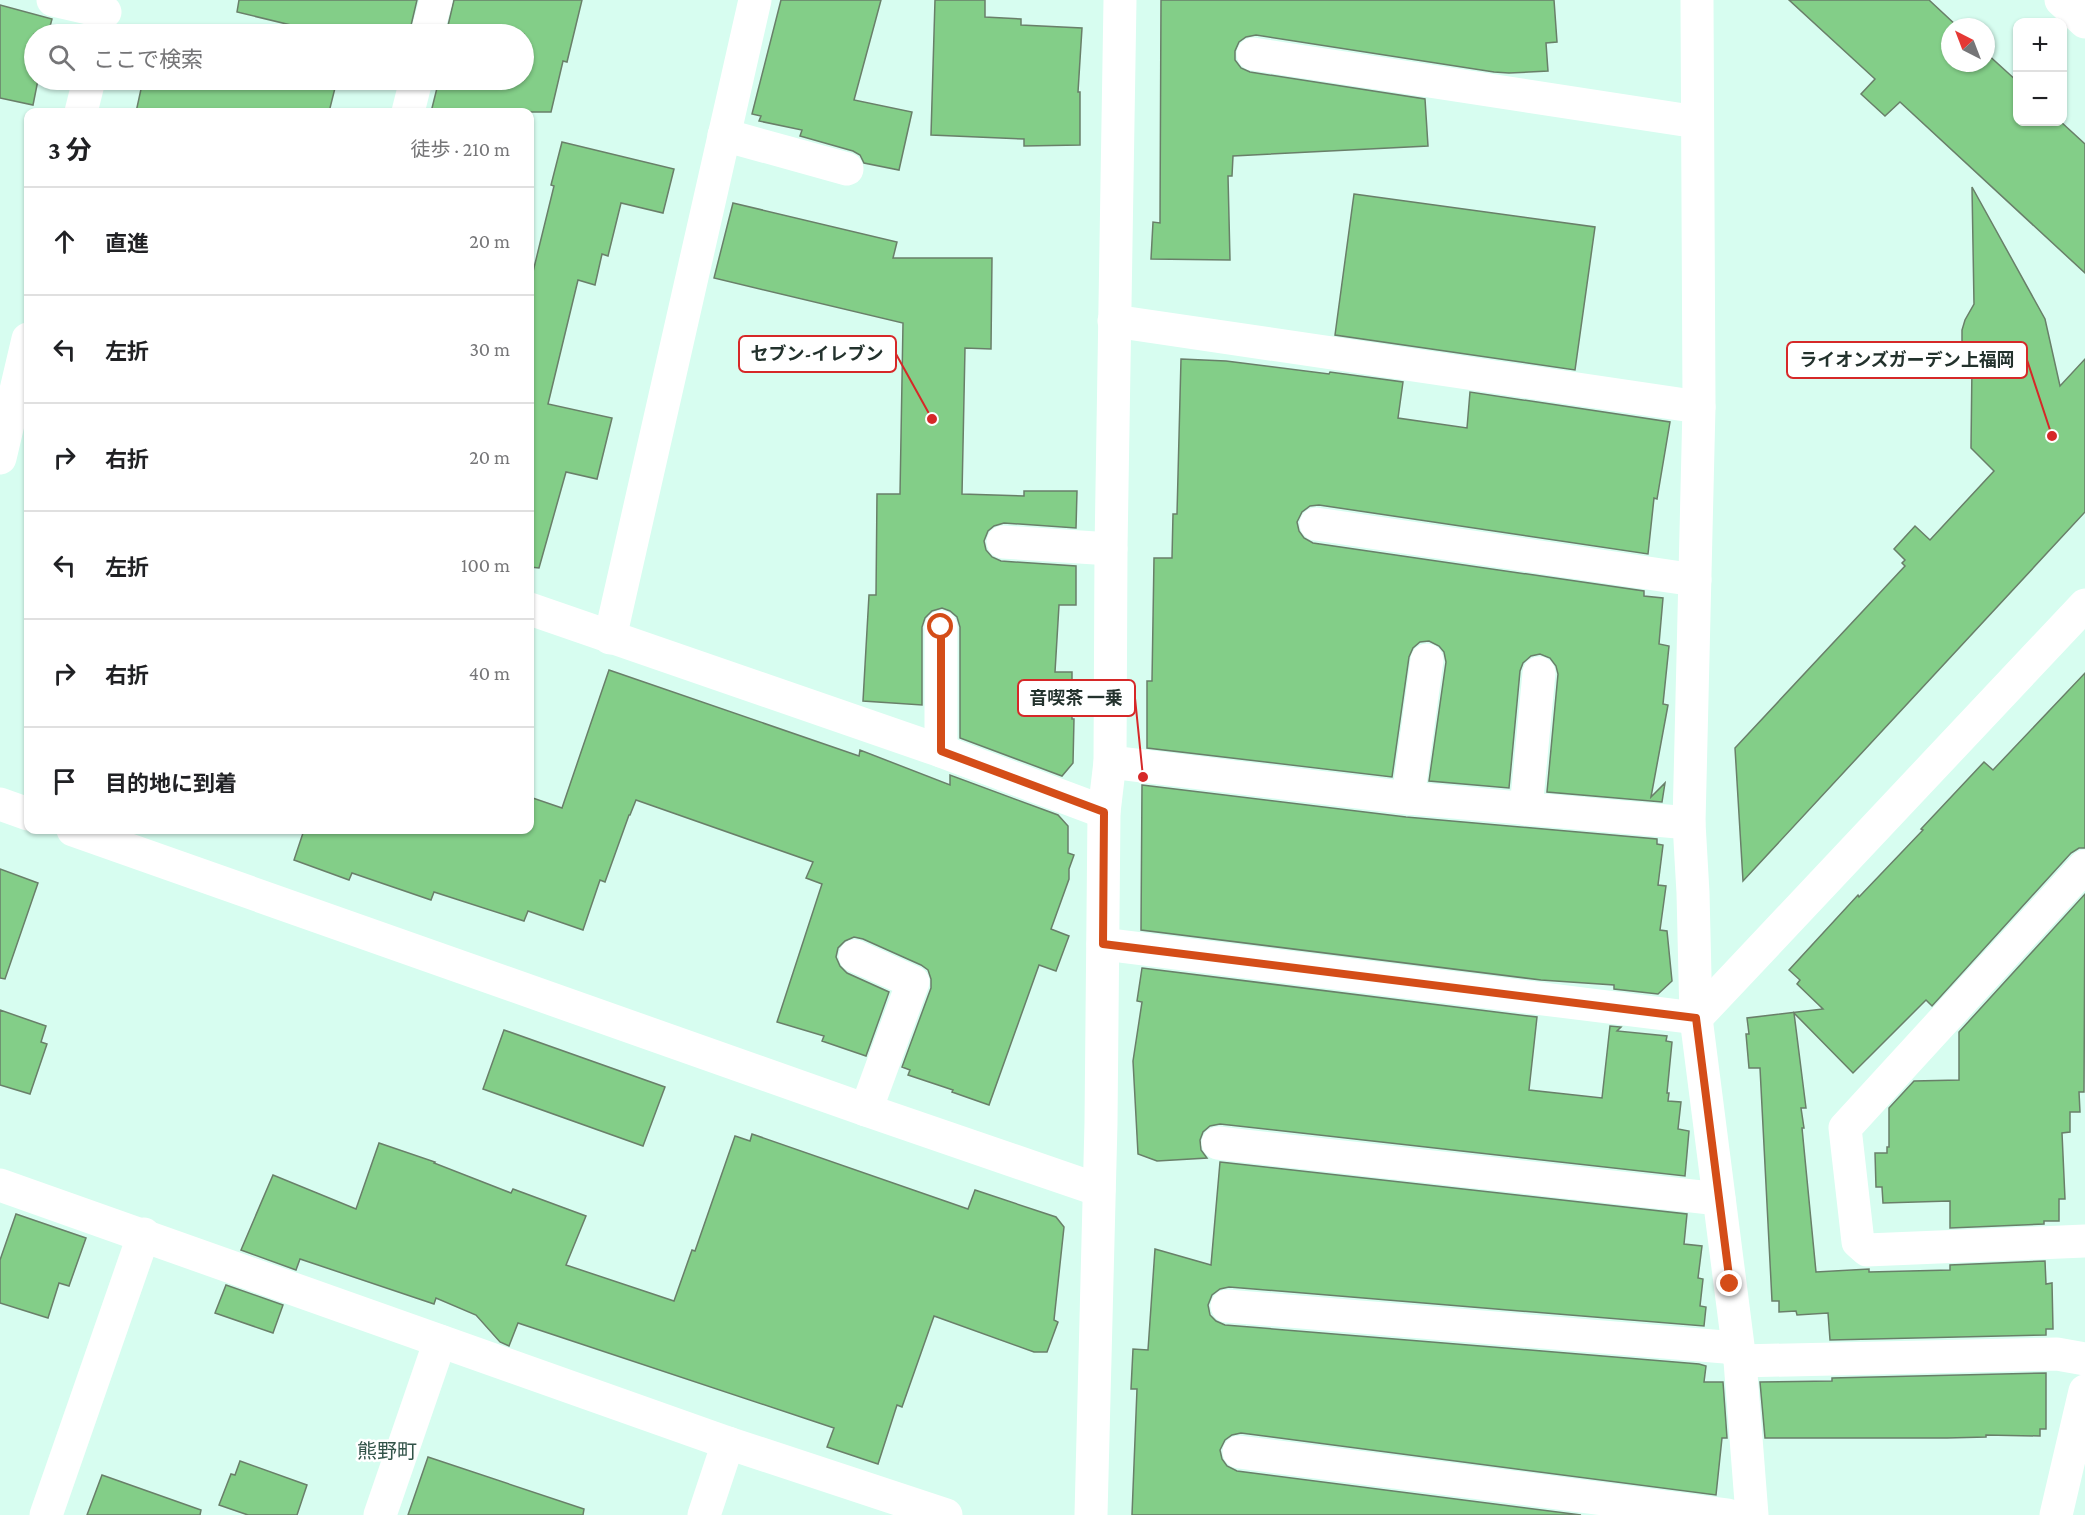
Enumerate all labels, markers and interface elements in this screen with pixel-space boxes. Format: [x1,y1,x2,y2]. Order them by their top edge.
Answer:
north arrow [1941,18,1995,72]
map controls [2013,18,2067,126]
button: + [2013,18,2067,72]
search box [24,24,534,90]
icon: search [45,41,78,74]
text: ここで検索 [93,47,203,72]
button: − [2013,72,2067,126]
text: 3 分 [48,136,92,165]
text: 徒歩 · 210 m [410,138,510,160]
icon: ahead [48,225,81,258]
text: 20 m [469,230,510,252]
text: 直進 [105,231,149,256]
icon: left [48,333,81,366]
callout: セブン-イレブン [739,336,896,372]
text: 30 m [469,338,510,360]
text: 左折 [105,339,149,364]
callout: ライオンズガーデン上福岡 [1787,342,2027,378]
text: セブン-イレブン [751,344,883,364]
text: ライオンズガーデン上福岡 [1799,350,2015,370]
icon: right [48,441,81,474]
text: 20 m [469,446,510,468]
text: 右折 [105,447,149,472]
icon: left [48,549,81,582]
text: 100 m [461,554,510,576]
text: 左折 [105,555,149,580]
route start [927,613,953,639]
icon: right [48,657,81,690]
text: 40 m [469,662,510,684]
text: 右折 [105,663,149,688]
callout: 音喫茶 一乗 [1018,680,1135,716]
text: 音喫茶 一乗 [1029,688,1123,708]
icon: arrive [48,765,81,798]
text: 目的地に到着 [105,771,237,796]
route end [1716,1270,1742,1296]
district label: 熊野町 [357,1440,417,1462]

